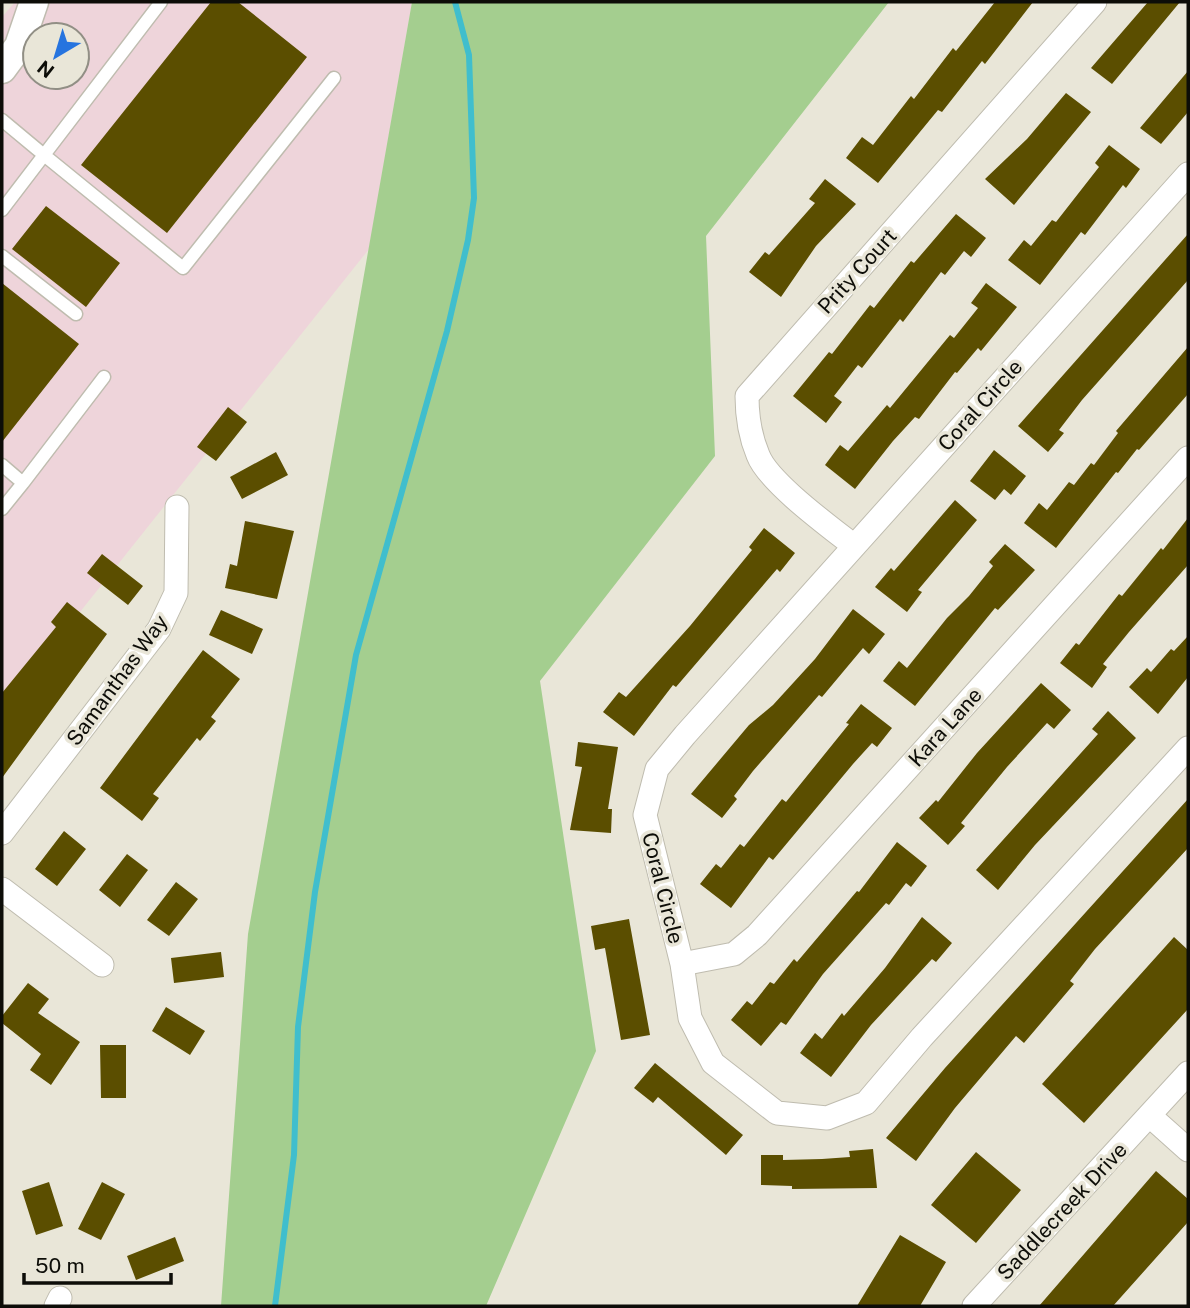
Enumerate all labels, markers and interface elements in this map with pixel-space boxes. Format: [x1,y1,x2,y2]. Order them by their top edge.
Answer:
north arrow [21,21,91,91]
text: N [33,56,58,83]
street label: Prity Court [812,223,902,319]
street label: Coral Circle [933,354,1027,456]
street label: Samanthas Way [61,610,173,750]
street label: Kara Lane [903,682,987,772]
street label: Coral Circle [637,830,689,946]
street label: Saddlecreek Drive [992,1137,1132,1285]
scale bar [24,1242,172,1286]
text: 50 m [35,1253,85,1278]

